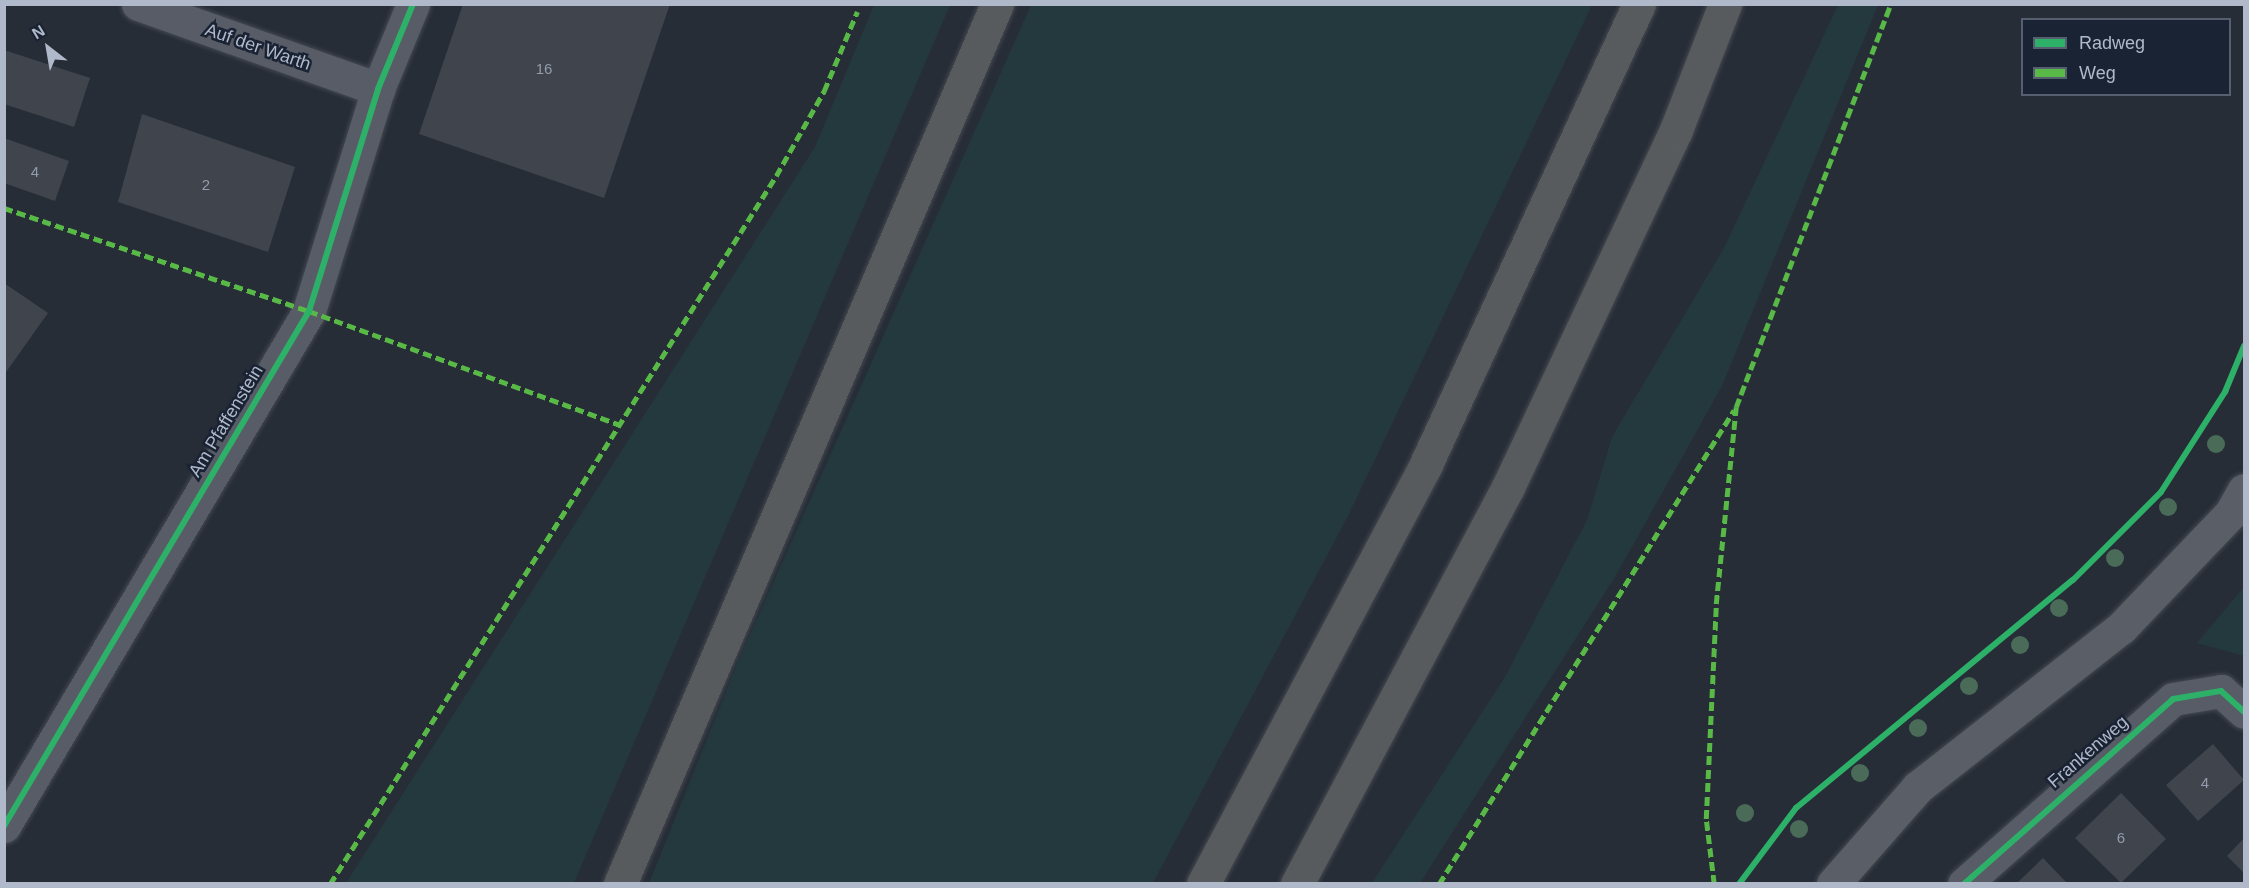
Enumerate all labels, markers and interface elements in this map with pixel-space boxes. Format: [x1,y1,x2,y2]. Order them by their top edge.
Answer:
north arrow [18,18,78,78]
legend [2021,18,2231,96]
street label: Auf der Warth [202,19,314,75]
text: N [29,22,48,42]
text: Radweg [2079,33,2145,53]
house number: 16 [536,60,552,78]
text: Weg [2079,63,2116,83]
house number: 4 [31,163,39,181]
house number: 2 [202,176,210,194]
street label: Am Pfaffenstein [184,361,268,481]
street label: Frankenweg [2044,711,2132,793]
house number: 4 [2201,774,2209,792]
house number: 6 [2117,829,2125,847]

